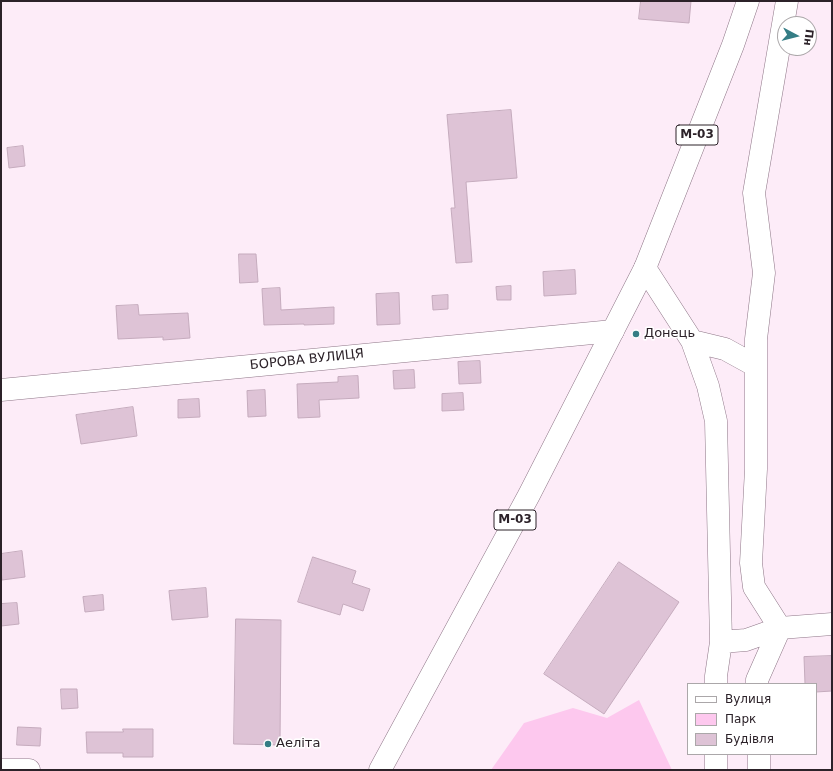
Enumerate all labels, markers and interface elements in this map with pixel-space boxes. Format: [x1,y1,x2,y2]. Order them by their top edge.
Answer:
north arrow [777,16,817,56]
text: Пн [801,28,816,47]
road number: М-03 [676,125,718,145]
place label: Донець [644,326,695,342]
marker: Донець [631,329,641,339]
street label: БОРОВА ВУЛИЦЯ [249,346,365,374]
road number: М-03 [494,510,536,530]
legend [687,683,817,755]
text: Вулиця [725,692,771,706]
text: Парк [725,712,756,726]
text: Будівля [725,732,774,746]
place label: Аеліта [276,736,320,752]
marker: Аеліта [263,739,273,749]

